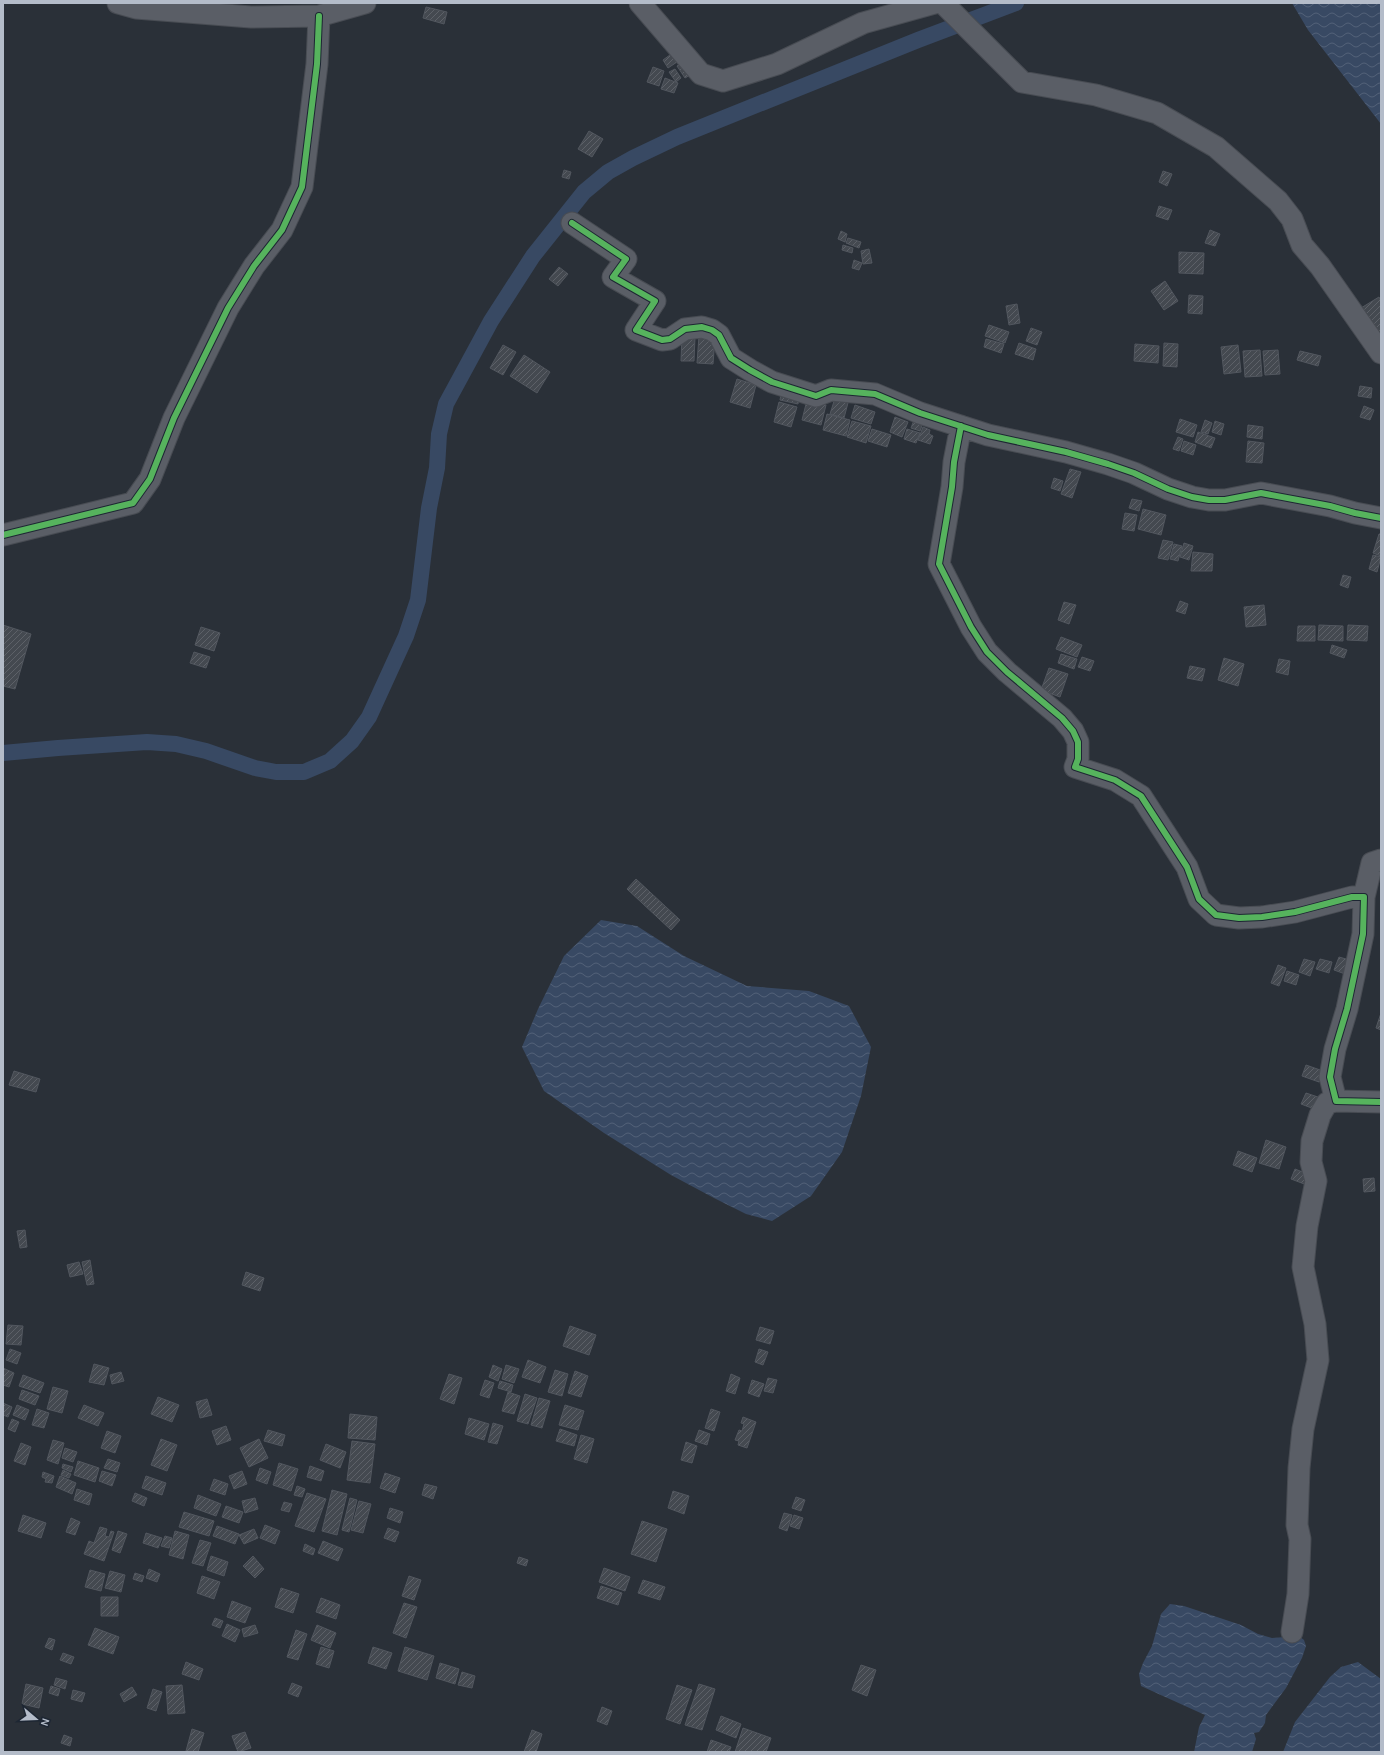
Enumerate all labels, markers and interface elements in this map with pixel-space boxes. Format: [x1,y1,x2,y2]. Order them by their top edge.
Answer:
north arrow [16,1699,56,1739]
text: N [38,1716,52,1728]

